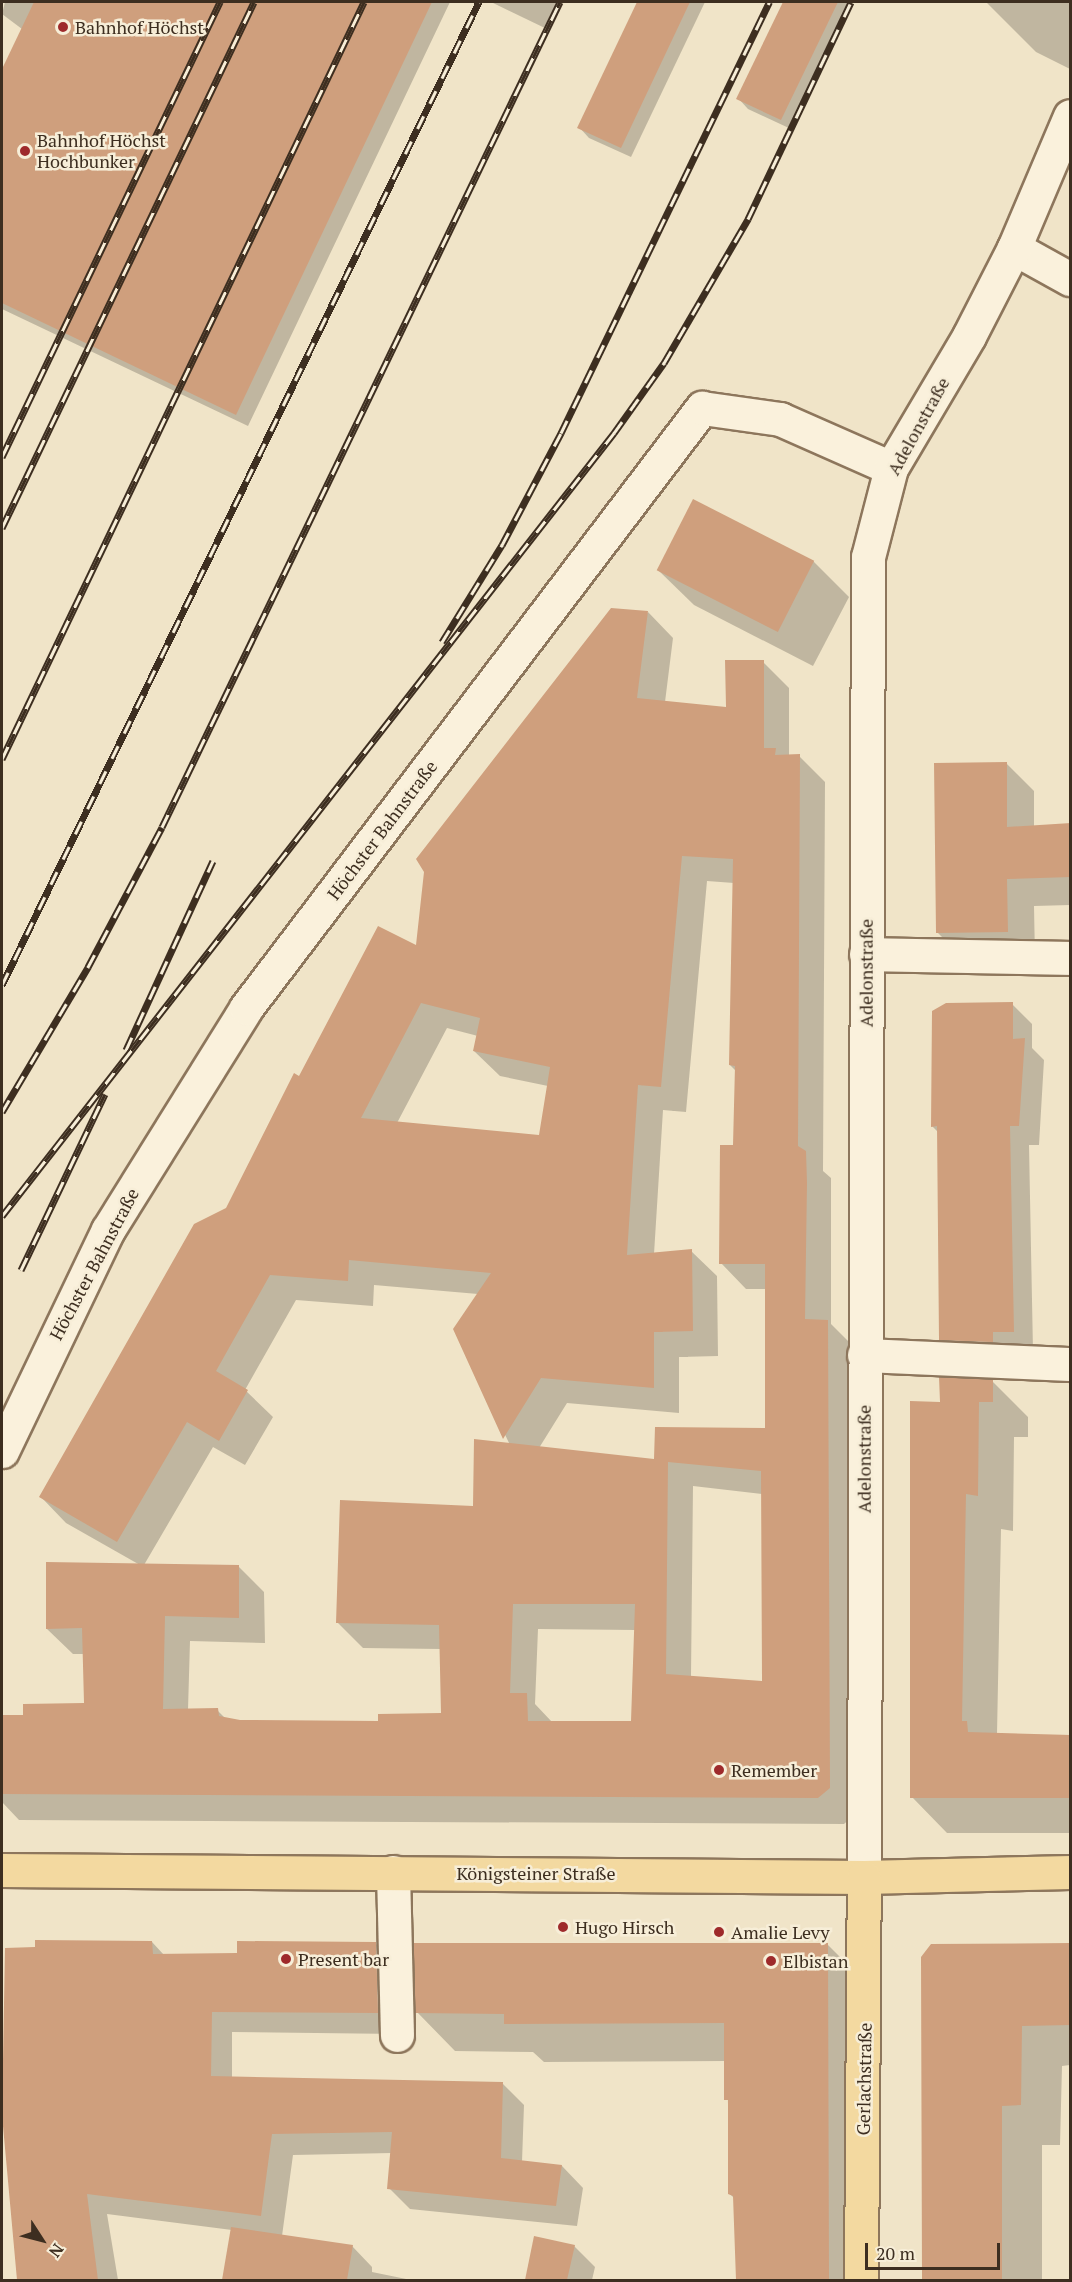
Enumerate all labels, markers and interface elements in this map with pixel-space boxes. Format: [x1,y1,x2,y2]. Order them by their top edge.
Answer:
place label: Bahnhof Höchst [75,16,204,38]
marker: Bahnhof Höchst [56,20,70,34]
place label: Bahnhof Höchst Hochbunker [37,130,166,172]
marker: Bahnhof Höchst Hochbunker [18,144,32,158]
street label: Adelonstraße [882,373,954,479]
street label: Höchster Bahnstraße [322,756,442,904]
street label: Adelonstraße [855,919,877,1027]
street label: Höchster Bahnstraße [45,1184,143,1344]
street label: Adelonstraße [853,1405,875,1513]
place label: Remember [731,1759,817,1781]
marker: Remember [712,1763,726,1777]
street label: Königsteiner Straße [456,1862,616,1884]
place label: Hugo Hirsch [575,1916,674,1938]
marker: Hugo Hirsch [556,1920,570,1934]
place label: Amalie Levy [731,1921,830,1943]
marker: Amalie Levy [712,1925,726,1939]
place label: Present bar [298,1948,389,1970]
place label: Elbistan [783,1950,848,1972]
marker: Present bar [279,1952,293,1966]
marker: Elbistan [764,1954,778,1968]
street label: Gerlachstraße [852,2022,876,2136]
north arrow [12,2210,72,2270]
scale bar [868,2231,1003,2269]
text: N [44,2239,69,2262]
text: 20 m [876,2241,915,2265]

